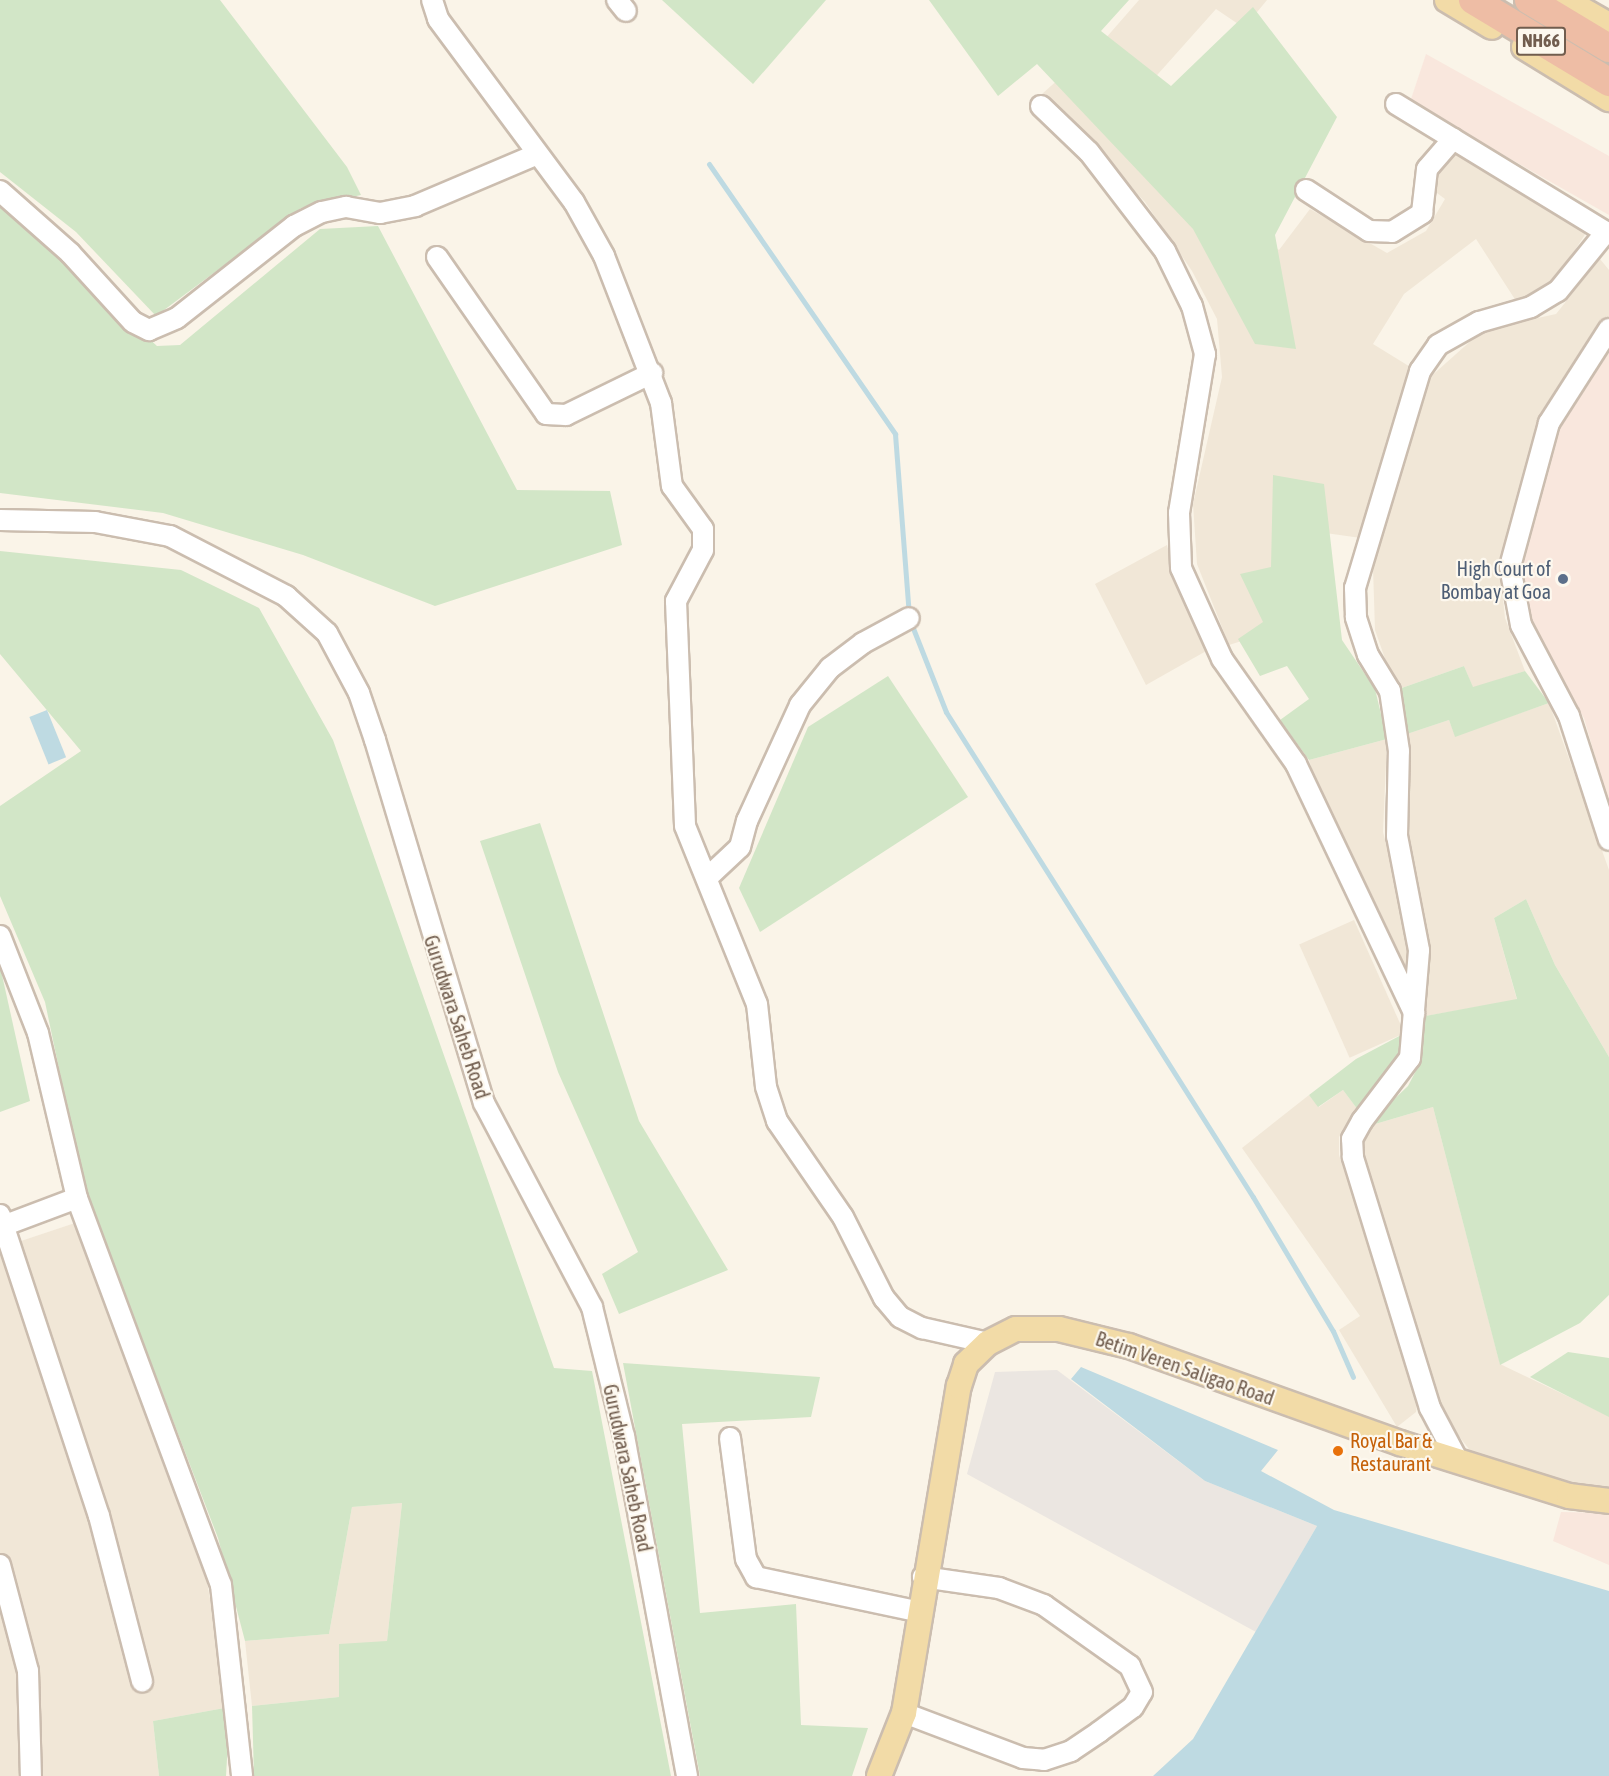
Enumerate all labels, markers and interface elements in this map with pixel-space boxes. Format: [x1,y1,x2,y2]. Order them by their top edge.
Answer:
road number: NH66 [1516,26,1566,56]
place label: High Court of Bombay at Goa [1441,556,1551,603]
marker: High Court of Bombay at Goa [1556,572,1570,586]
street label: Gurudwara Saheb Road [419,932,495,1102]
street label: Betim Veren Saligao Road [1093,1326,1277,1410]
street label: Gurudwara Saheb Road [599,1382,657,1554]
place label: Royal Bar & Restaurant [1350,1428,1432,1475]
marker: Royal Bar & Restaurant [1331,1444,1345,1458]

